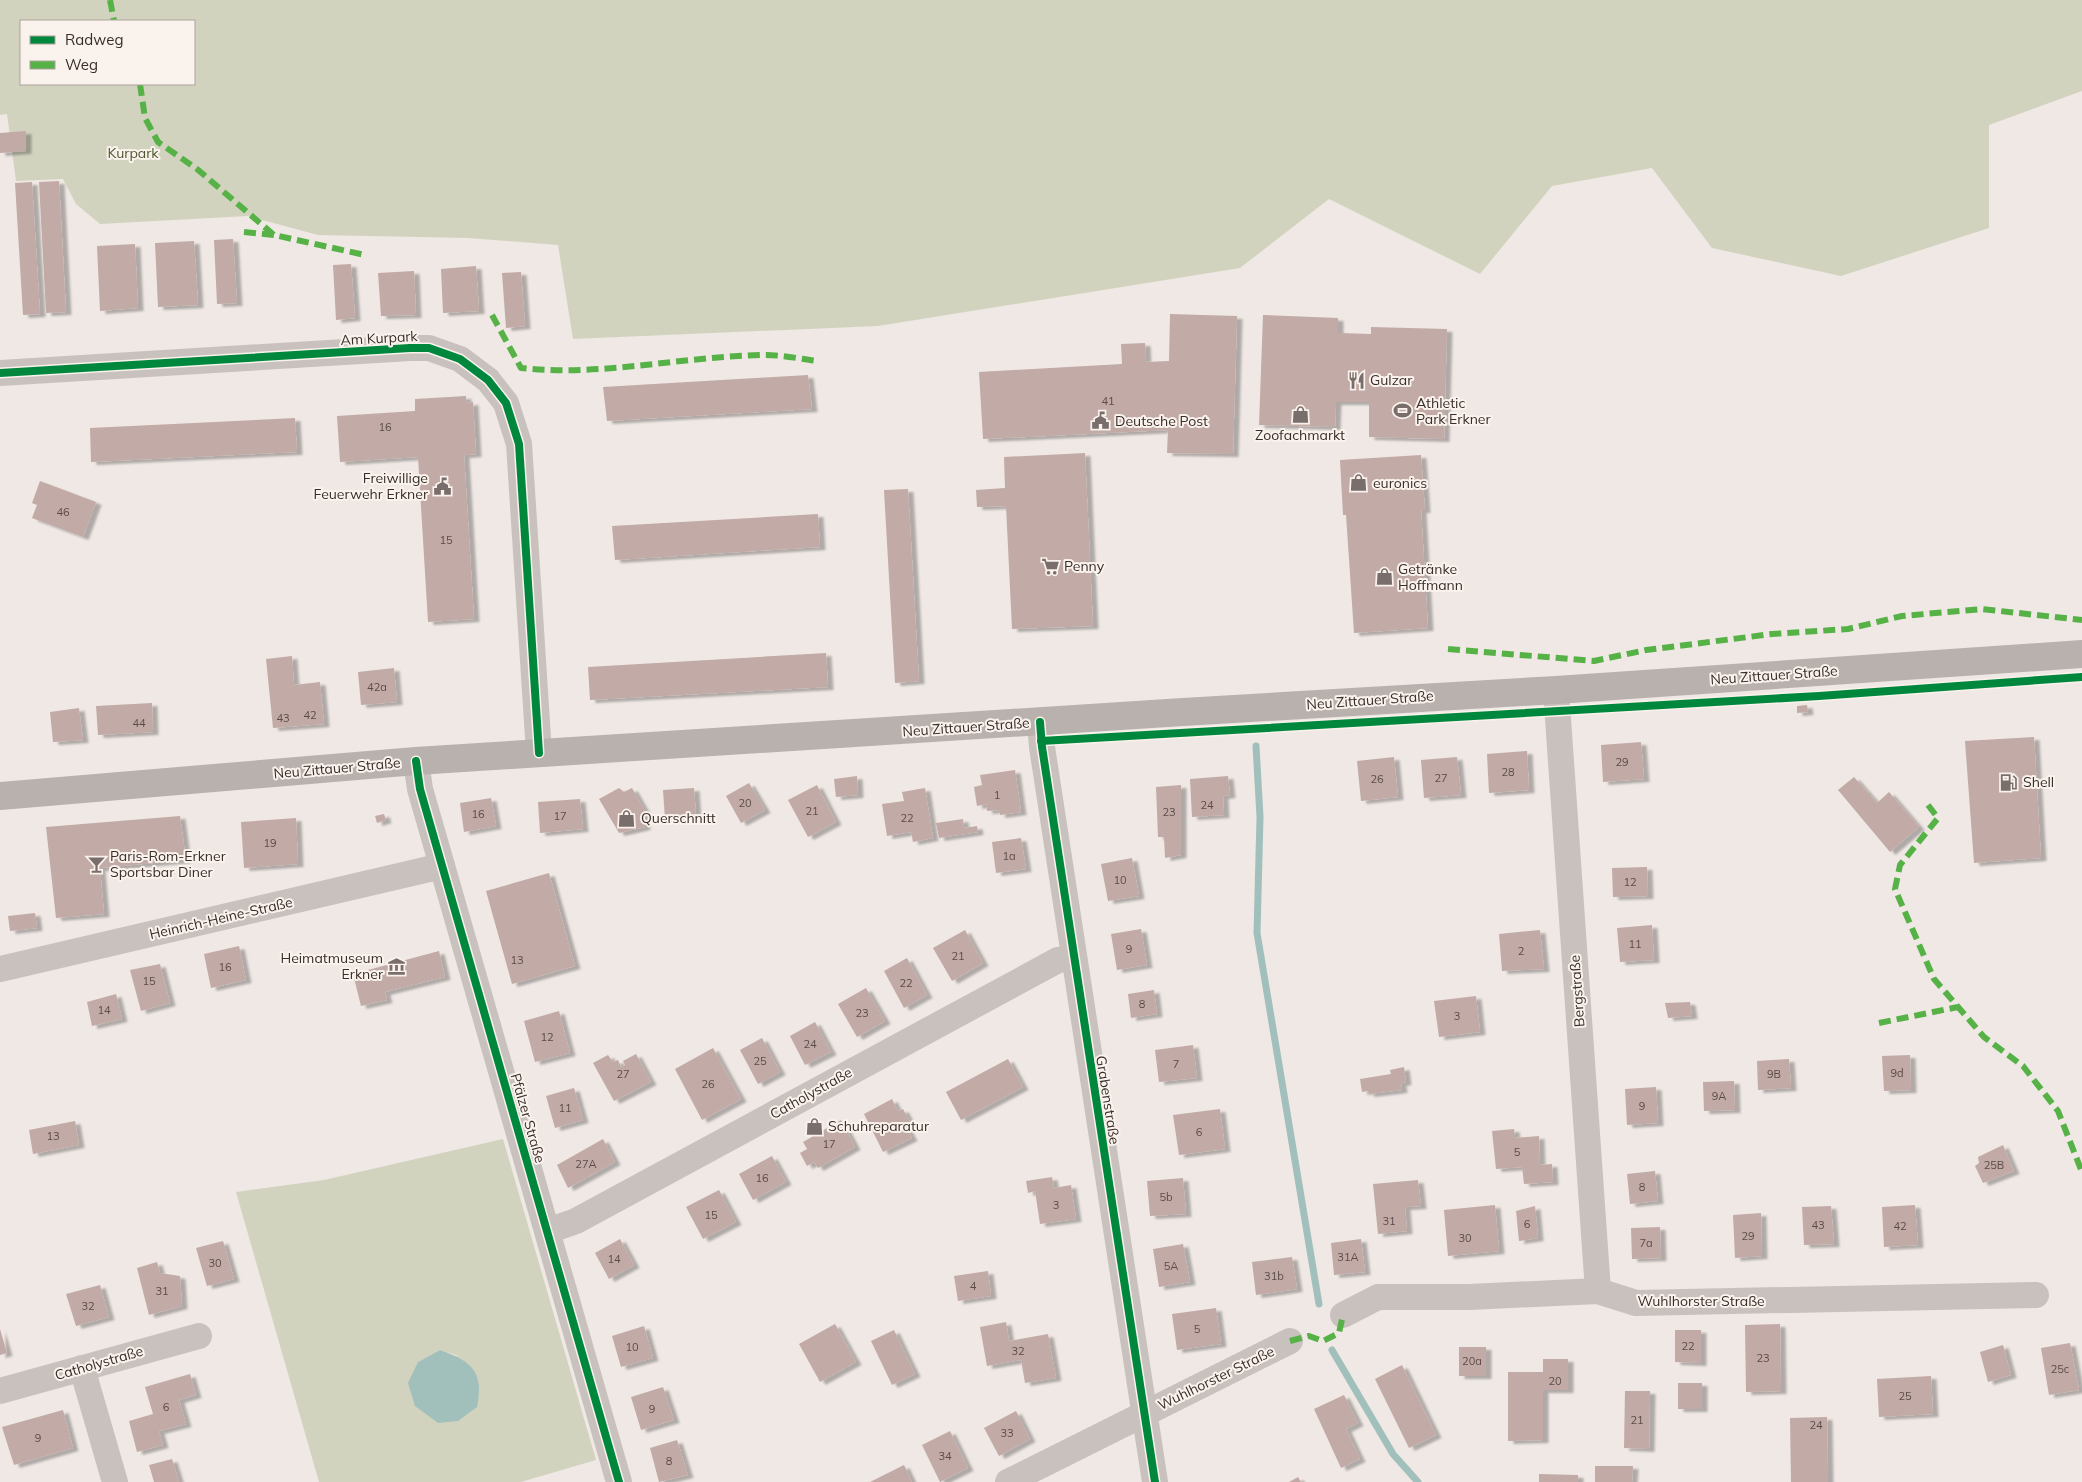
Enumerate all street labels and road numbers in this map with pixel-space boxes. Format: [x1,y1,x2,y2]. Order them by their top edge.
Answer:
street label: Am Kurpark [340,327,419,349]
street label: Neu Zittauer Straße [1710,662,1838,688]
street label: Neu Zittauer Straße [1306,687,1434,713]
street label: Neu Zittauer Straße [902,714,1030,740]
street label: Neu Zittauer Straße [273,753,401,783]
street label: Heinrich-Heine-Straße [148,893,294,943]
street label: Bergstraße [1566,954,1588,1028]
street label: Grabenstraße [1092,1054,1124,1146]
street label: Catholystraße [767,1063,855,1123]
street label: Pfälzer Straße [507,1071,549,1165]
street label: Wuhlhorster Straße [1637,1292,1765,1310]
street label: Catholystraße [53,1342,145,1384]
street label: Wuhlhorster Straße [1155,1342,1277,1414]

